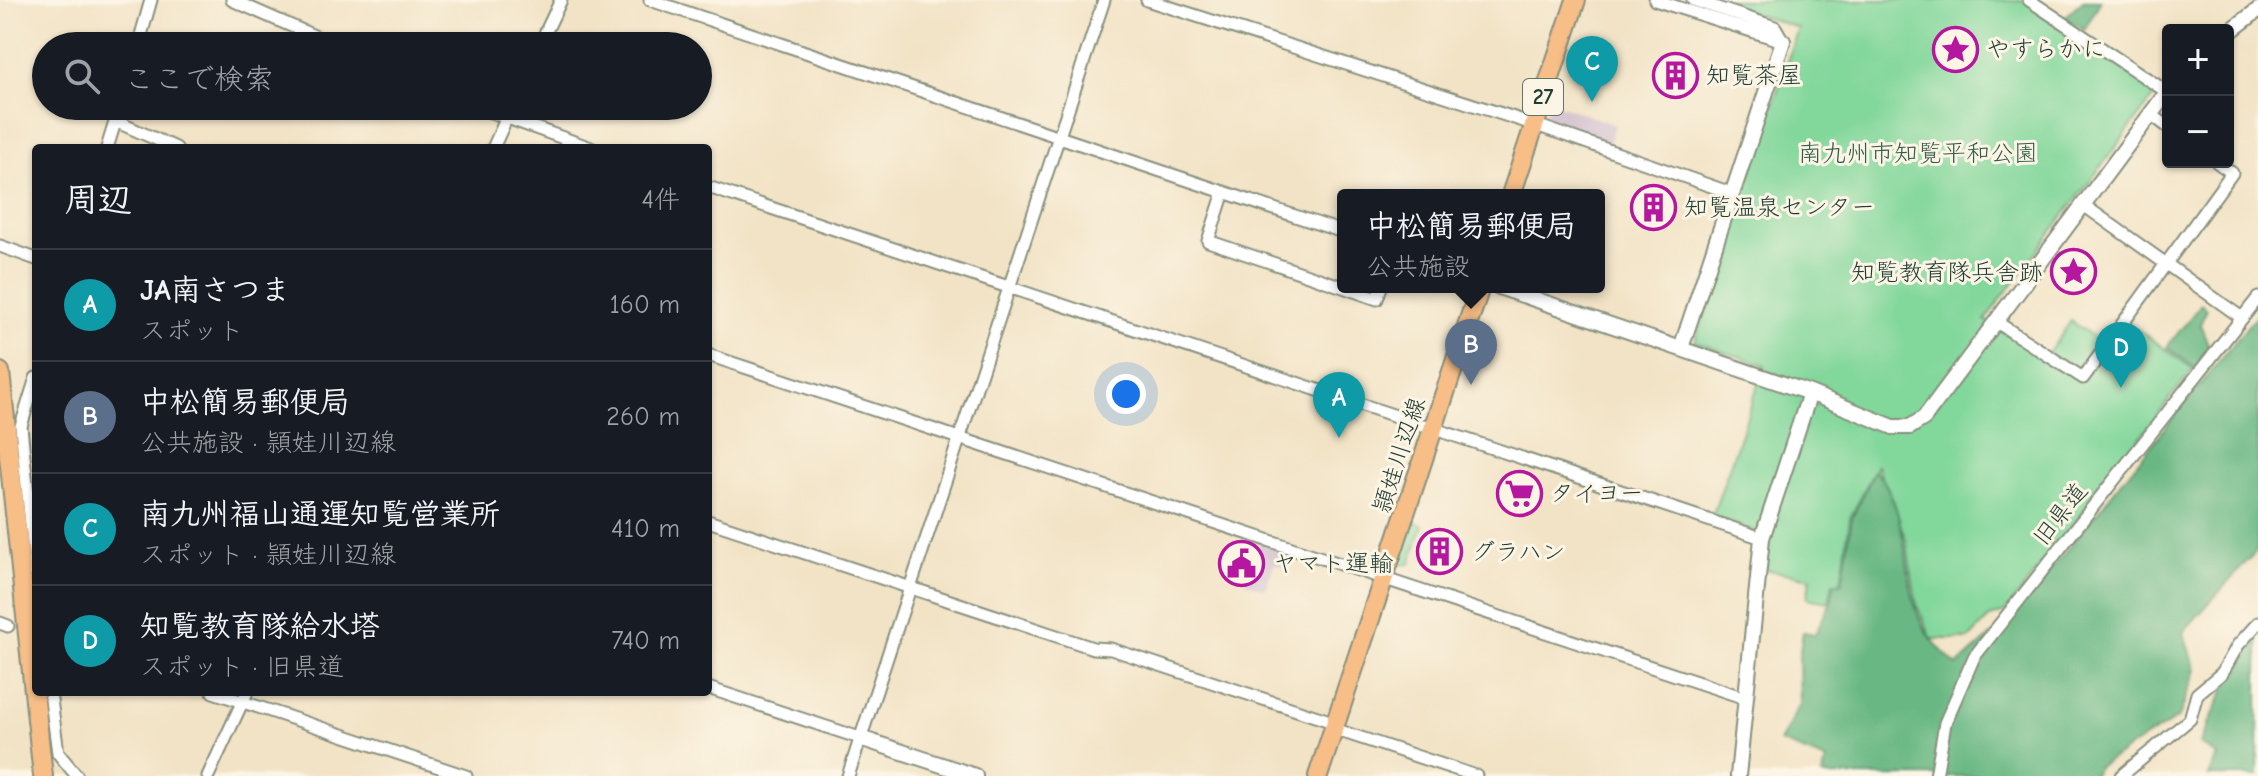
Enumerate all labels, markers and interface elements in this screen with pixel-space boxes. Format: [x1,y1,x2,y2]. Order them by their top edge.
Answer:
map controls [2162,24,2234,168]
button: + [2162,24,2234,96]
place icon: やすらかに [1931,25,1979,73]
search box [32,32,712,120]
place label: やすらかに [1986,35,2106,63]
pin: C [1566,36,1618,102]
building icon: 知覧茶屋 [1651,51,1699,99]
icon: search [60,54,104,98]
place label: 知覧茶屋 [1706,61,1802,89]
text: ここで検索 [124,62,274,97]
road number: 27 [1523,79,1563,115]
button: − [2162,96,2234,168]
park label: 南九州市知覧平和公園 [1798,139,2038,167]
text: 周辺 [64,180,132,220]
building icon: 知覧温泉センター [1629,183,1677,231]
text: 4件 [641,185,680,215]
popup [1337,189,1605,293]
place label: 知覧温泉センター [1684,193,1875,221]
text: 中松簡易郵便局 [1366,209,1576,244]
place icon: 知覧教育隊兵舎跡 [2050,248,2098,296]
text: 公共施設 [1366,252,1470,282]
place label: 知覧教育隊兵舎跡 [1851,258,2043,286]
text: JA南さつま [140,273,291,308]
text: A [83,290,97,320]
text: 160 m [610,290,680,320]
text: スポット [140,316,244,346]
pin: B [1445,319,1497,385]
pin: D [2095,322,2147,388]
pin: A [1313,372,1365,438]
your location [1106,374,1146,414]
text: 中松簡易郵便局 [140,385,350,420]
street label: 頴娃川辺線 [1367,394,1431,516]
text: B [82,402,98,432]
text: 260 m [606,402,680,432]
text: 公共施設 · 頴娃川辺線 [140,428,396,458]
supermarket icon: タイヨー [1495,469,1543,517]
street label: 旧県道 [2027,477,2093,551]
place label: タイヨー [1550,479,1644,507]
text: 南九州福山通運知覧営業所 [140,497,500,532]
text: C [82,514,98,544]
text: 410 m [611,514,680,544]
building icon: グラハン [1416,528,1464,576]
place label: グラハン [1471,538,1566,566]
public building icon: ヤマト運輸 [1218,539,1266,587]
text: スポット · 頴娃川辺線 [140,540,396,570]
place label: ヤマト運輸 [1273,549,1393,577]
text: 知覧教育隊給水塔 [140,609,380,644]
text: D [82,626,98,656]
text: 740 m [611,626,680,656]
text: スポット · 旧県道 [140,652,344,682]

